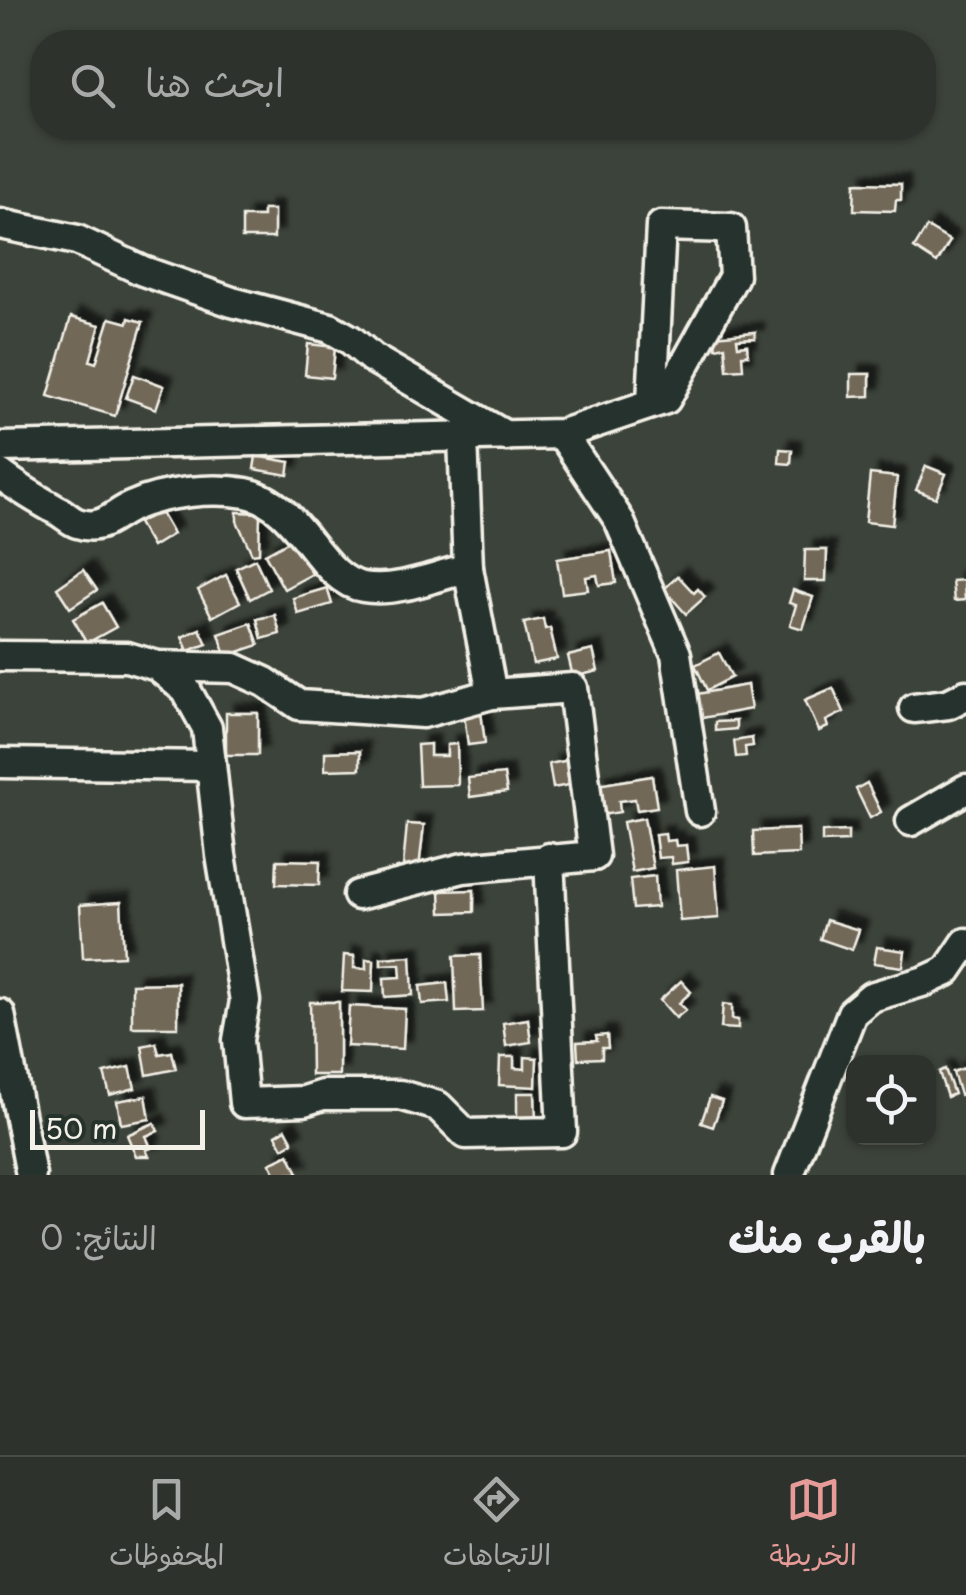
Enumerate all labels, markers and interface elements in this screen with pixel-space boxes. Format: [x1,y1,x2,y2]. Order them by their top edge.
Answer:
search box [30,30,936,140]
text: ابحث هنا [145,53,284,110]
icon: search [65,58,120,113]
map controls [846,1055,936,1145]
button: locate [846,1055,936,1145]
scale bar [30,1105,205,1150]
text: 50 m [45,1106,118,1149]
text: بالقرب منك [728,1204,926,1267]
text: النتائج: 0 [40,1213,157,1261]
tab: المحفوظات [109,1472,225,1580]
tab: الاتجاهات [443,1472,551,1580]
tab: الخريطة [769,1472,857,1580]

